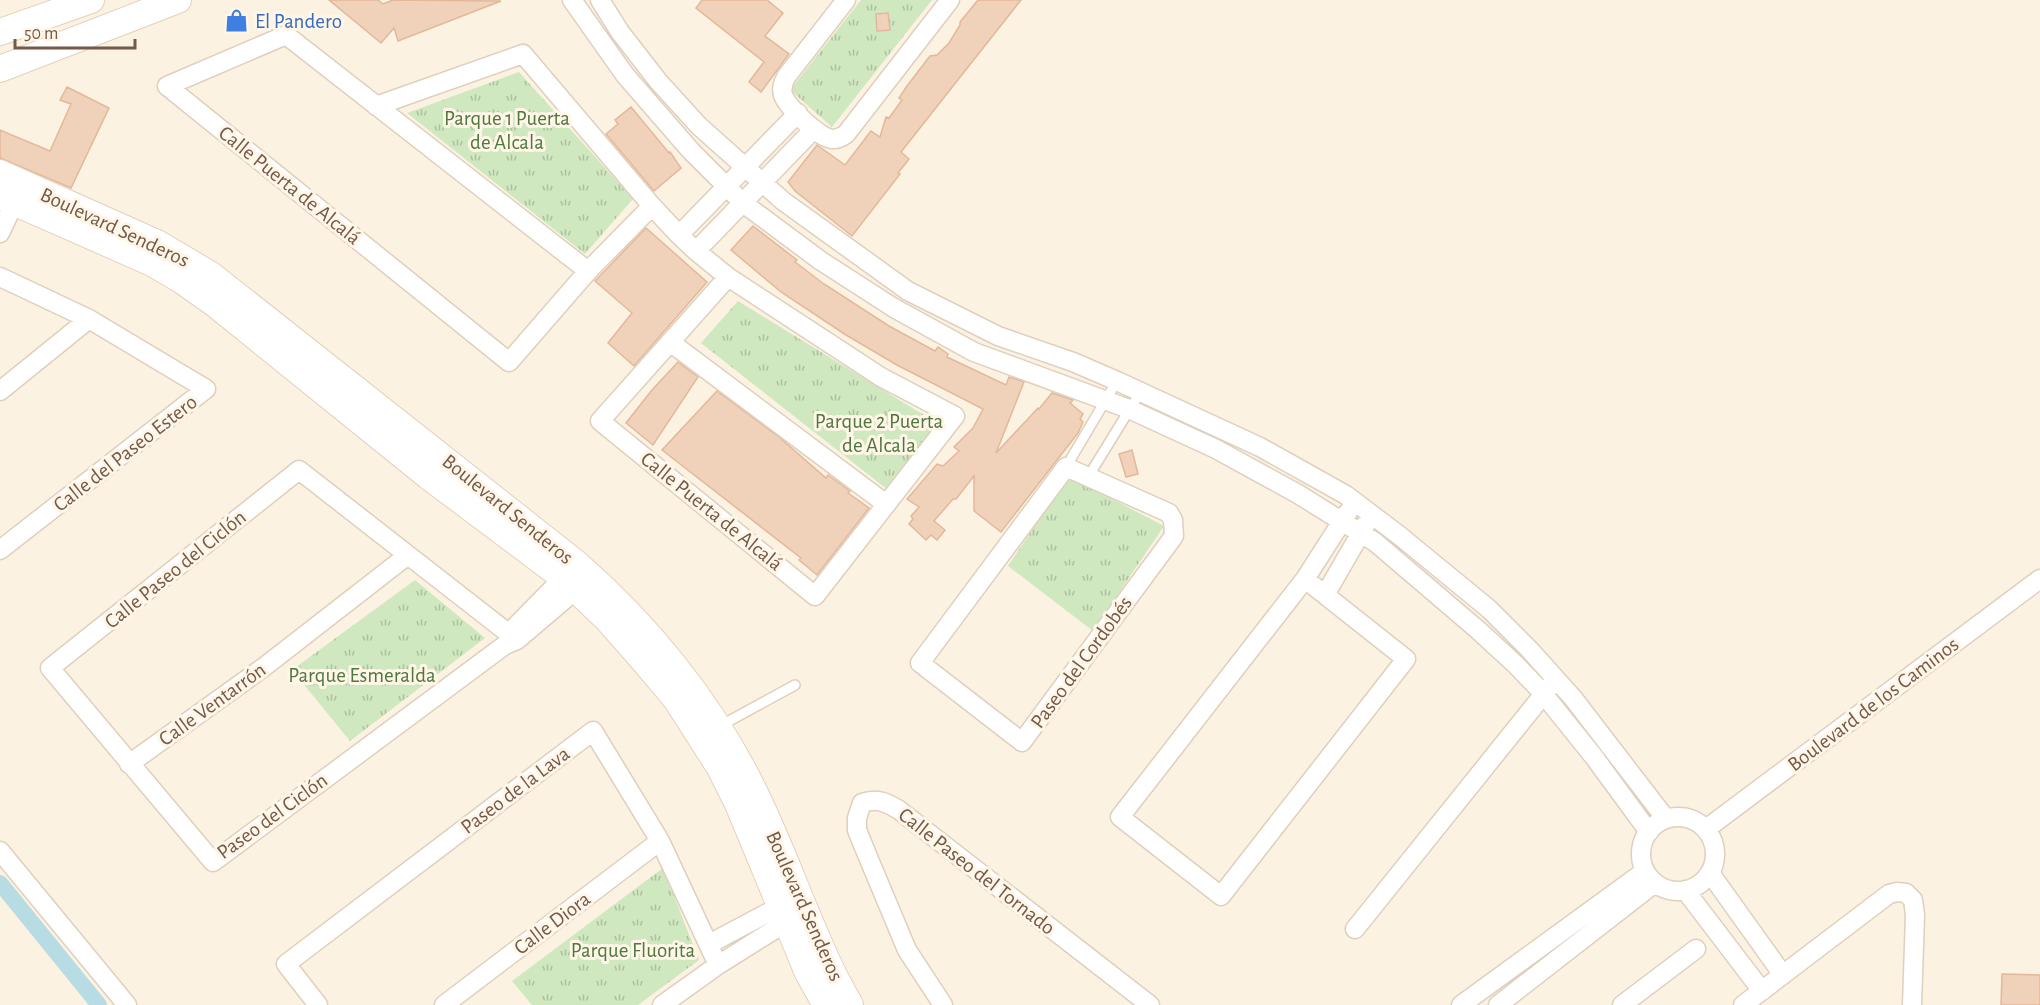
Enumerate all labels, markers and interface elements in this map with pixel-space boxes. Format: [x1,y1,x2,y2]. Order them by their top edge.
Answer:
shop icon: El Pandero [224,8,250,34]
place label: El Pandero [255,11,342,32]
scale bar [15,12,135,50]
text: 50 m [24,25,58,43]
park label: Parque 1 Puerta de Alcala [444,108,570,153]
street label: Calle Puerta de Alcalá [215,122,365,249]
street label: Boulevard Senderos [37,184,192,271]
street label: Calle del Paseo Estero [50,391,201,516]
park label: Parque 2 Puerta de Alcala [815,411,943,456]
street label: Calle Puerta de Alcalá [637,448,787,575]
street label: Boulevard Senderos [438,450,577,568]
street label: Calle Paseo del Ciclón [101,506,250,633]
street label: Paseo del Cordobés [1027,592,1136,732]
street label: Boulevard de los Caminos [1784,633,1963,775]
street label: Calle Ventarrón [155,659,270,750]
park label: Parque Esmeralda [288,665,436,686]
street label: Paseo de la Lava [457,743,574,838]
street label: Paseo del Ciclón [213,769,331,863]
street label: Calle Paseo del Tornado [895,804,1059,939]
street label: Boulevard Senderos [762,828,847,984]
street label: Calle Diora [510,888,594,959]
park label: Parque Fluorita [571,940,696,961]

